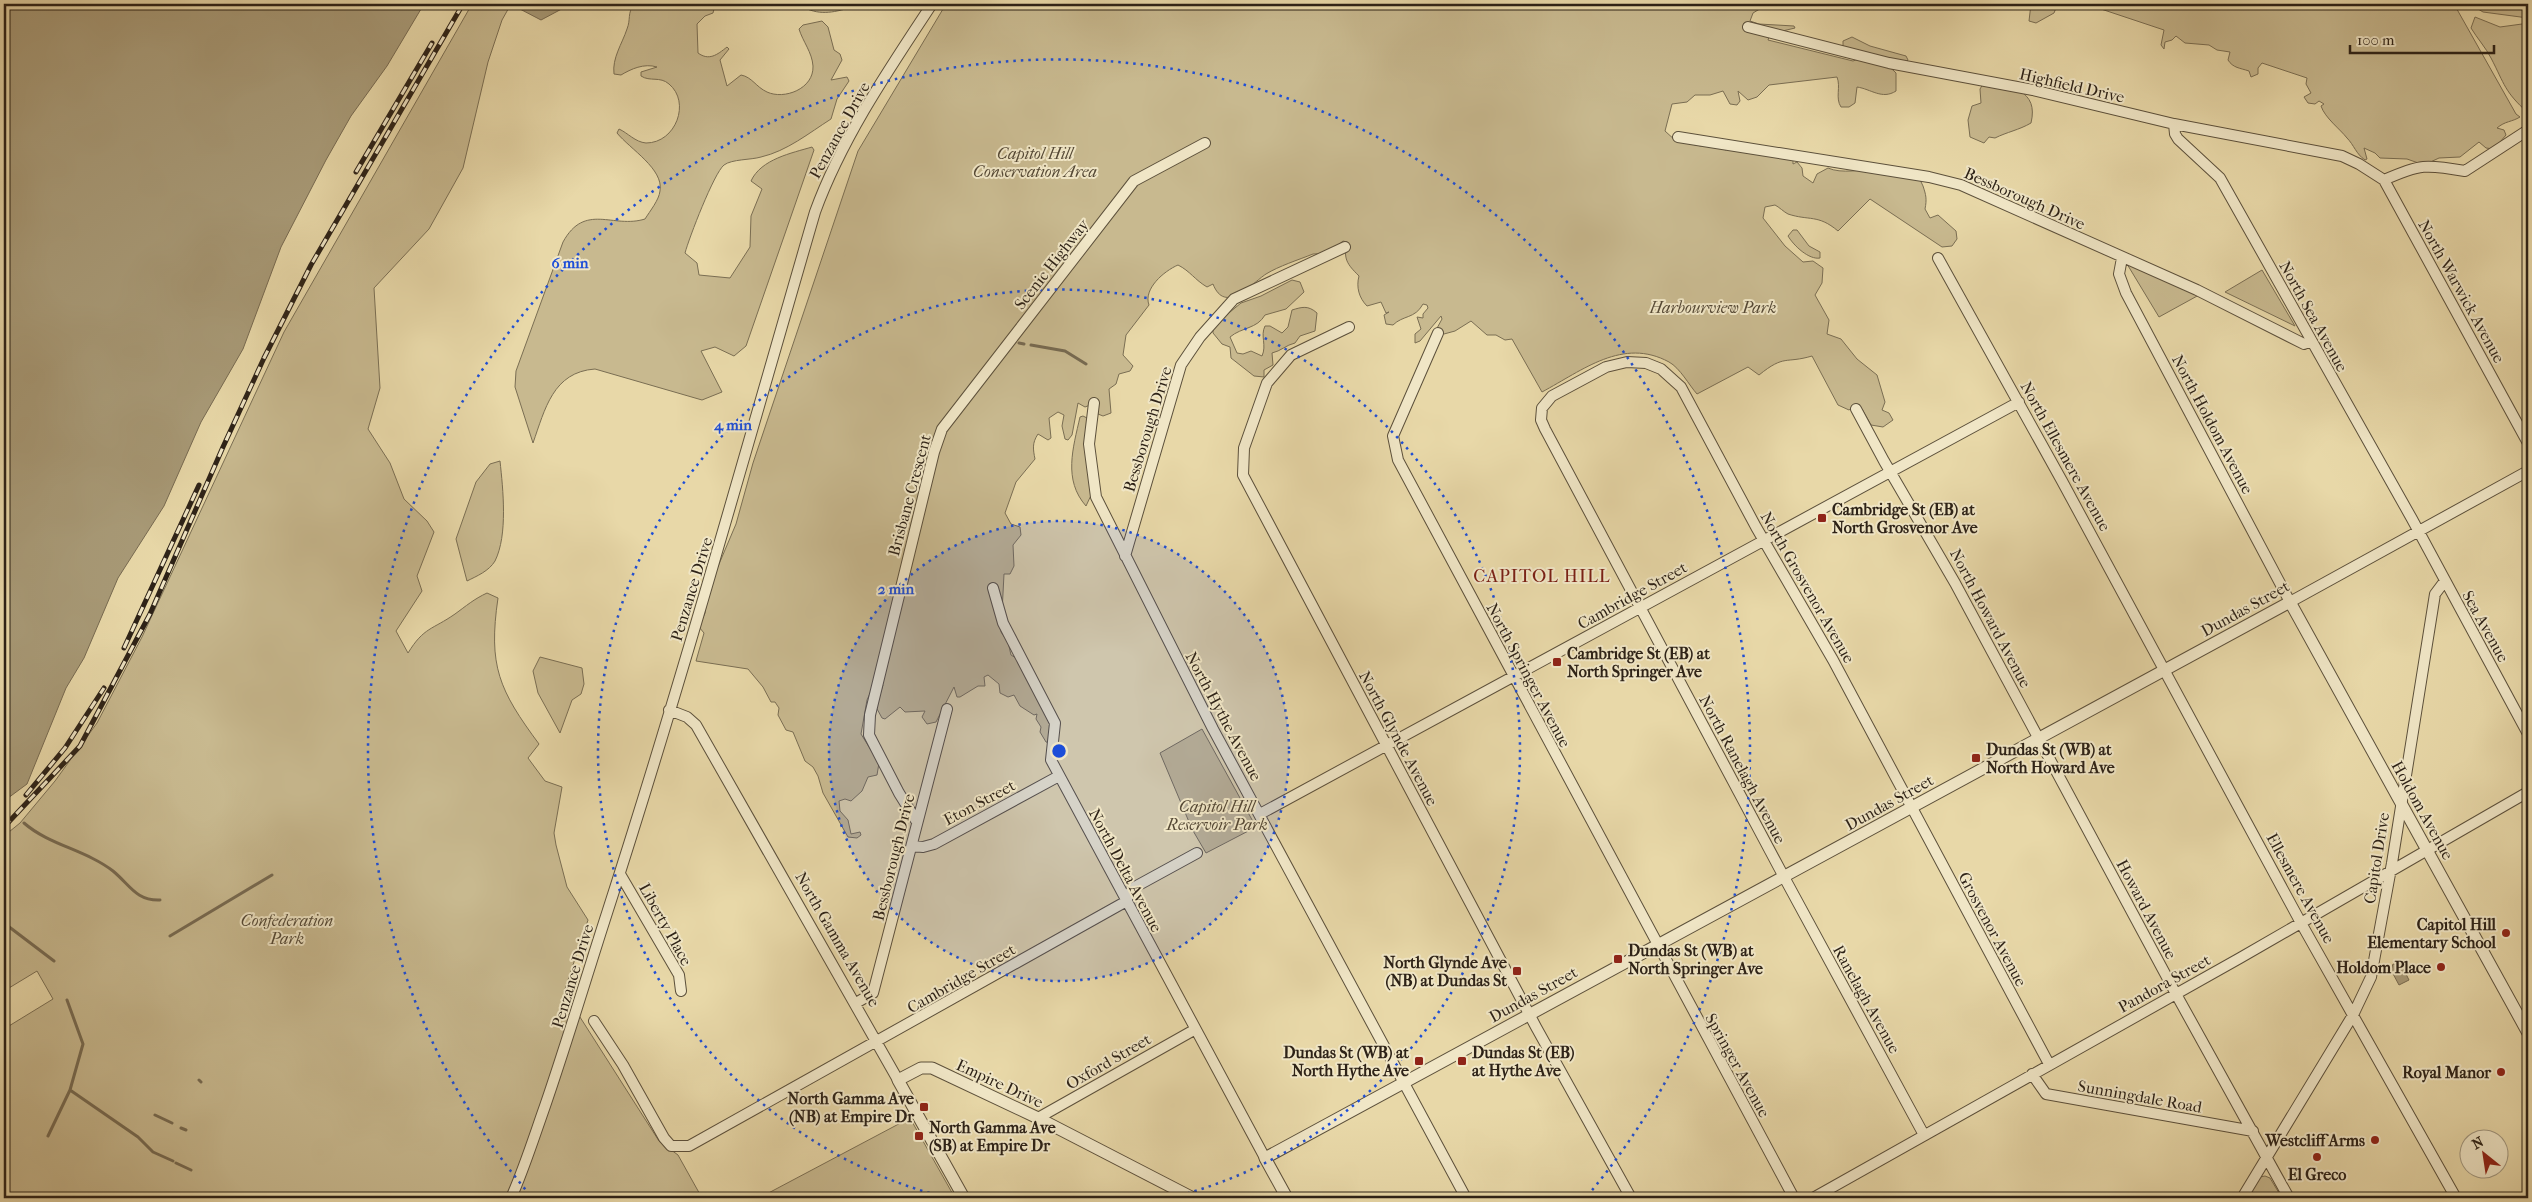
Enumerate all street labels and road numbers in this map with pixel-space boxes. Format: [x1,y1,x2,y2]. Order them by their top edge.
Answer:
street label: Highfield Drive [2018,64,2126,107]
street label: Penzance Drive [805,78,874,182]
street label: Bessborough Drive [1961,163,2088,234]
street label: Scenic Highway [1010,215,1093,313]
street label: North Warwick Avenue [2414,216,2509,366]
street label: North Sea Avenue [2275,258,2352,375]
street label: North Holdom Avenue [2168,351,2257,497]
street label: Bessborough Drive [1119,364,1176,494]
street label: North Ellesmere Avenue [2017,378,2115,534]
street label: Brisbane Crescent [884,432,935,558]
street label: North Grosvenor Avenue [1756,508,1859,666]
street label: Penzance Drive [667,535,716,643]
street label: North Howard Avenue [1946,546,2035,691]
street label: Cambridge Street [1574,557,1690,633]
street label: Dundas Street [2198,576,2293,641]
street label: Sea Avenue [2458,587,2513,665]
street label: North Springer Avenue [1482,600,1575,751]
street label: North Hythe Avenue [1182,648,1266,784]
street label: North Glynde Avenue [1355,668,1442,809]
street label: North Ranelagh Avenue [1695,692,1790,847]
street label: Holdom Avenue [2388,758,2458,863]
street label: Dundas Street [1842,770,1937,835]
street label: Eton Street [940,776,1019,829]
street label: Bessborough Drive [869,792,918,923]
street label: North Delta Avenue [1085,805,1166,935]
street label: Capitol Drive [2360,811,2393,905]
street label: Ellesmere Avenue [2262,830,2339,947]
street label: Howard Avenue [2112,856,2181,962]
street label: North Gamma Avenue [791,868,884,1010]
street label: Grosvenor Avenue [1954,869,2031,990]
street label: Liberty Place [635,880,696,969]
street label: Penzance Drive [548,922,597,1030]
street label: Cambridge Street [904,940,1019,1017]
street label: Ranelagh Avenue [1829,942,1904,1057]
street label: Pandora Street [2115,950,2214,1017]
street label: Dundas Street [1486,962,1581,1027]
street label: Springer Avenue [1701,1010,1774,1121]
street label: Oxford Street [1062,1029,1154,1093]
street label: Empire Drive [953,1055,1046,1112]
street label: Sunningdale Road [2076,1076,2204,1117]

